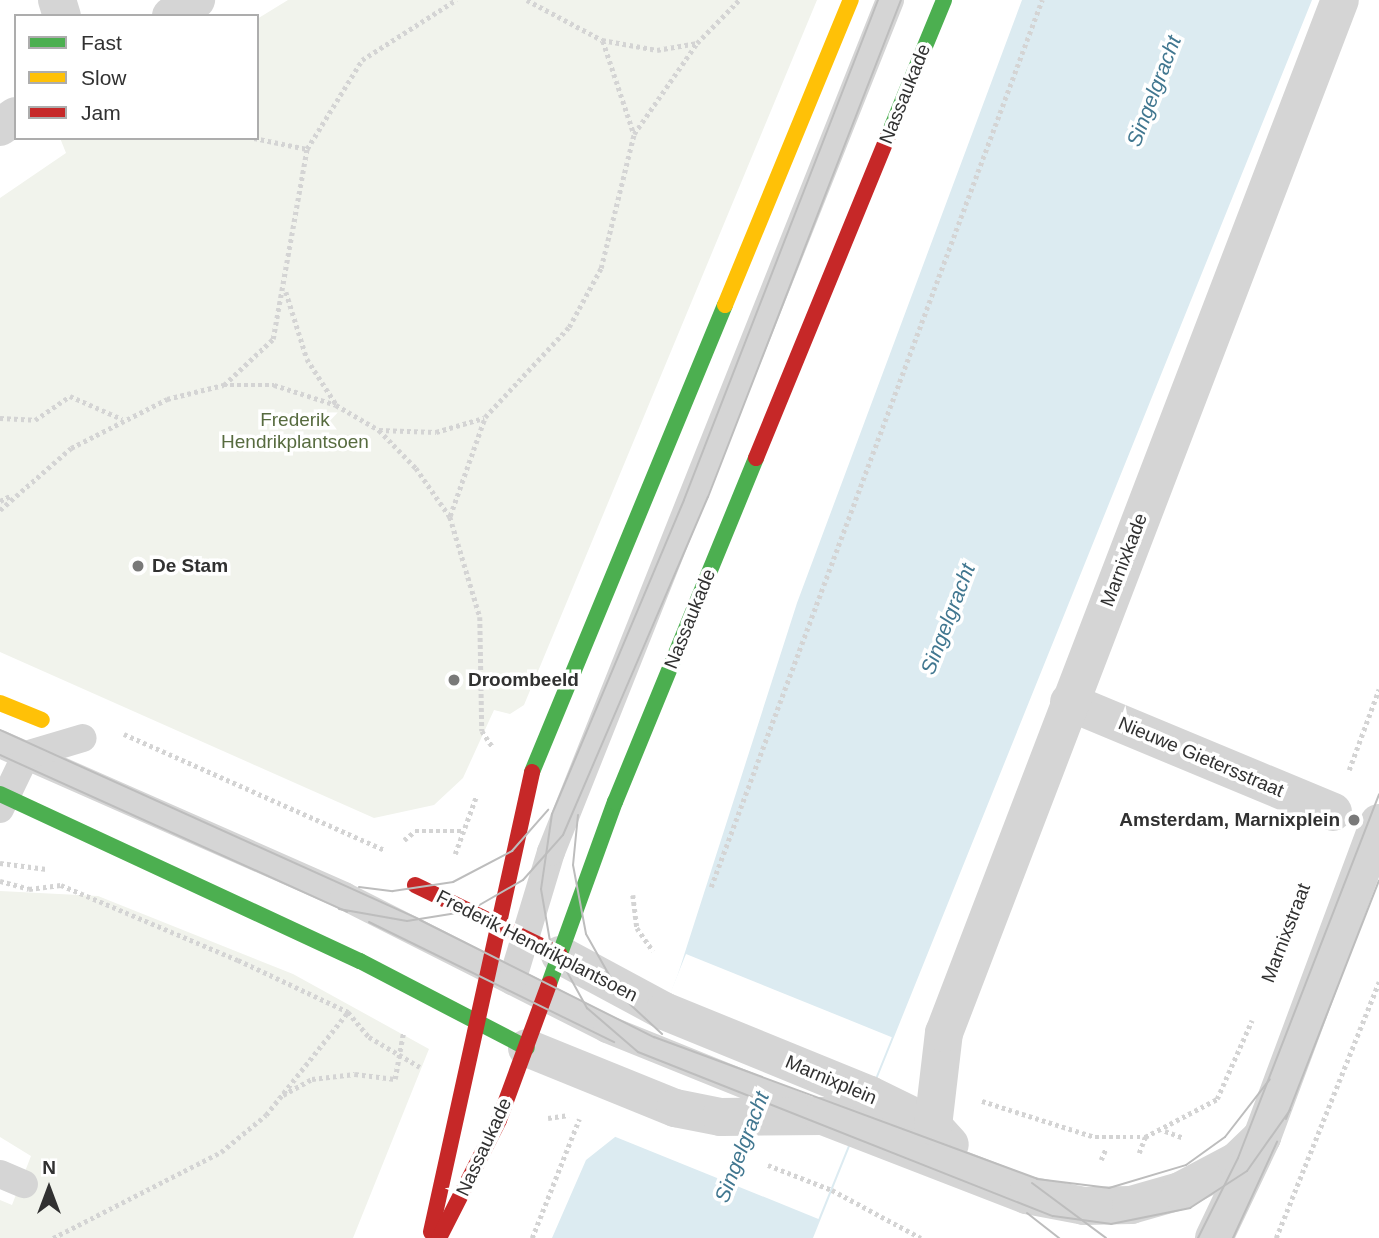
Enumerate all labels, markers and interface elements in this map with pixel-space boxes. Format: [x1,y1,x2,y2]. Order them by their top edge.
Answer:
legend [14,14,259,140]
text: Fast [81,31,122,54]
water label: Singelgracht [1121,32,1187,150]
street label: Nassaukade [875,41,935,147]
text: Slow [81,66,127,89]
text: Jam [81,101,121,124]
park label: Frederik Hendrikplantsoen [221,409,369,453]
street label: Marnixkade [1096,510,1152,610]
place label: De Stam [152,555,228,577]
marker: De Stam [130,558,146,574]
water label: Singelgracht [915,560,981,678]
street label: Nassaukade [660,566,720,672]
place label: Droombeeld [468,669,579,691]
marker: Droombeeld [446,672,462,688]
street label: Nieuwe Gietersstraat [1115,712,1287,802]
place label: Amsterdam, Marnixplein [1119,809,1340,831]
marker: Amsterdam, Marnixplein [1346,812,1362,828]
street label: Marnixstraat [1257,880,1315,986]
street label: Frederik Hendrikplantsoen [433,885,641,1007]
street label: Marnixplein [782,1051,880,1109]
water label: Singelgracht [709,1088,775,1206]
street label: Nassaukade [451,1094,517,1200]
north arrow [14,1154,84,1224]
text: N [42,1157,56,1178]

